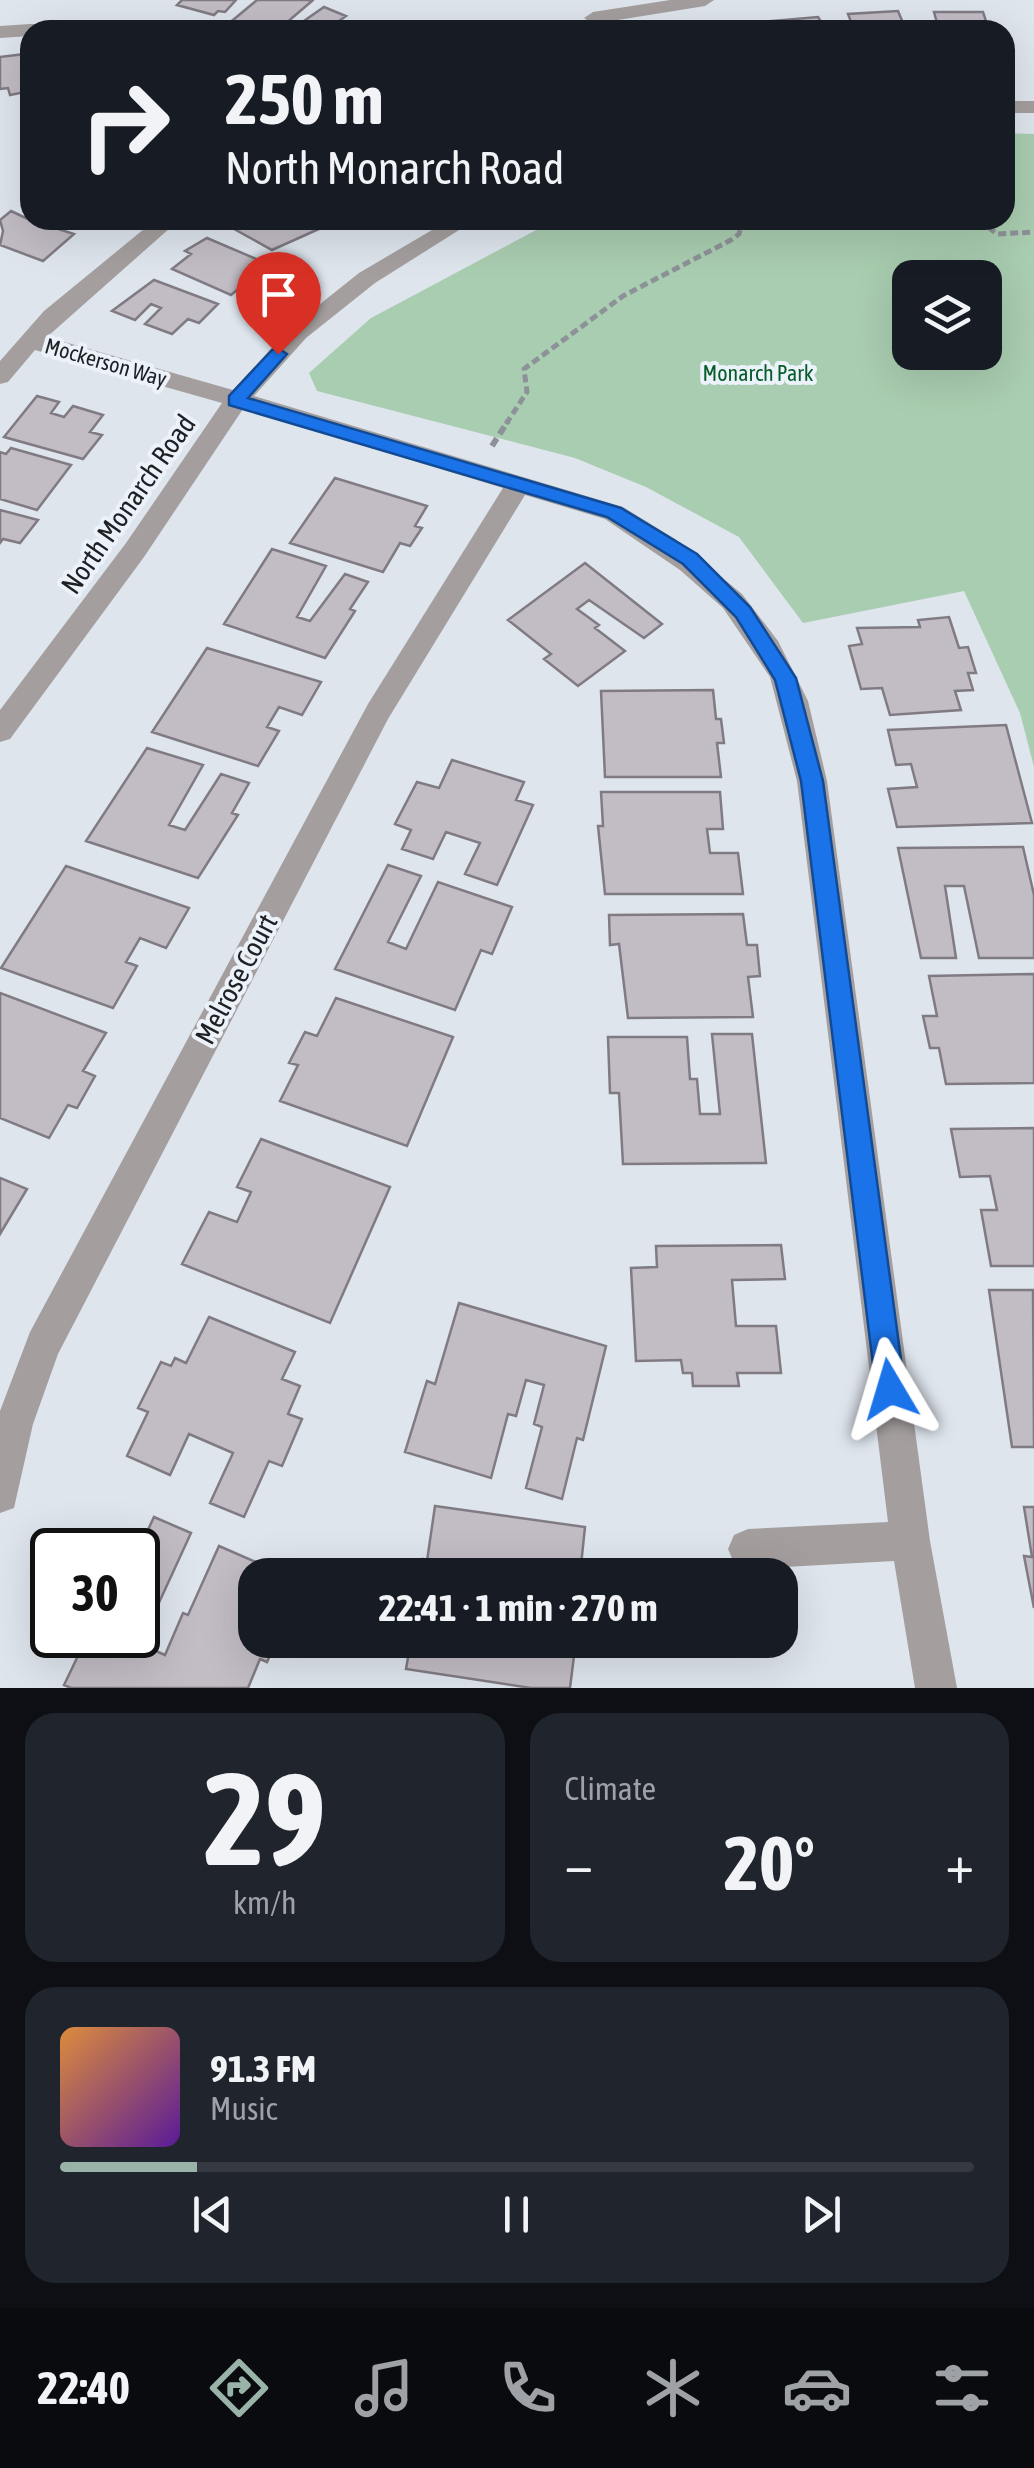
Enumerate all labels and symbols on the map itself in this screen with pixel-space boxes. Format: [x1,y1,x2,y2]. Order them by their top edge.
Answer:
pin [236,252,321,355]
street label: Mockerson Way [42,332,170,392]
park label: Monarch Park [702,360,814,386]
street label: North Monarch Road [54,408,202,600]
street label: Melrose Court [189,909,283,1049]
position arrow [838,1337,942,1441]
speed limit sign: 30 [30,1528,160,1658]

